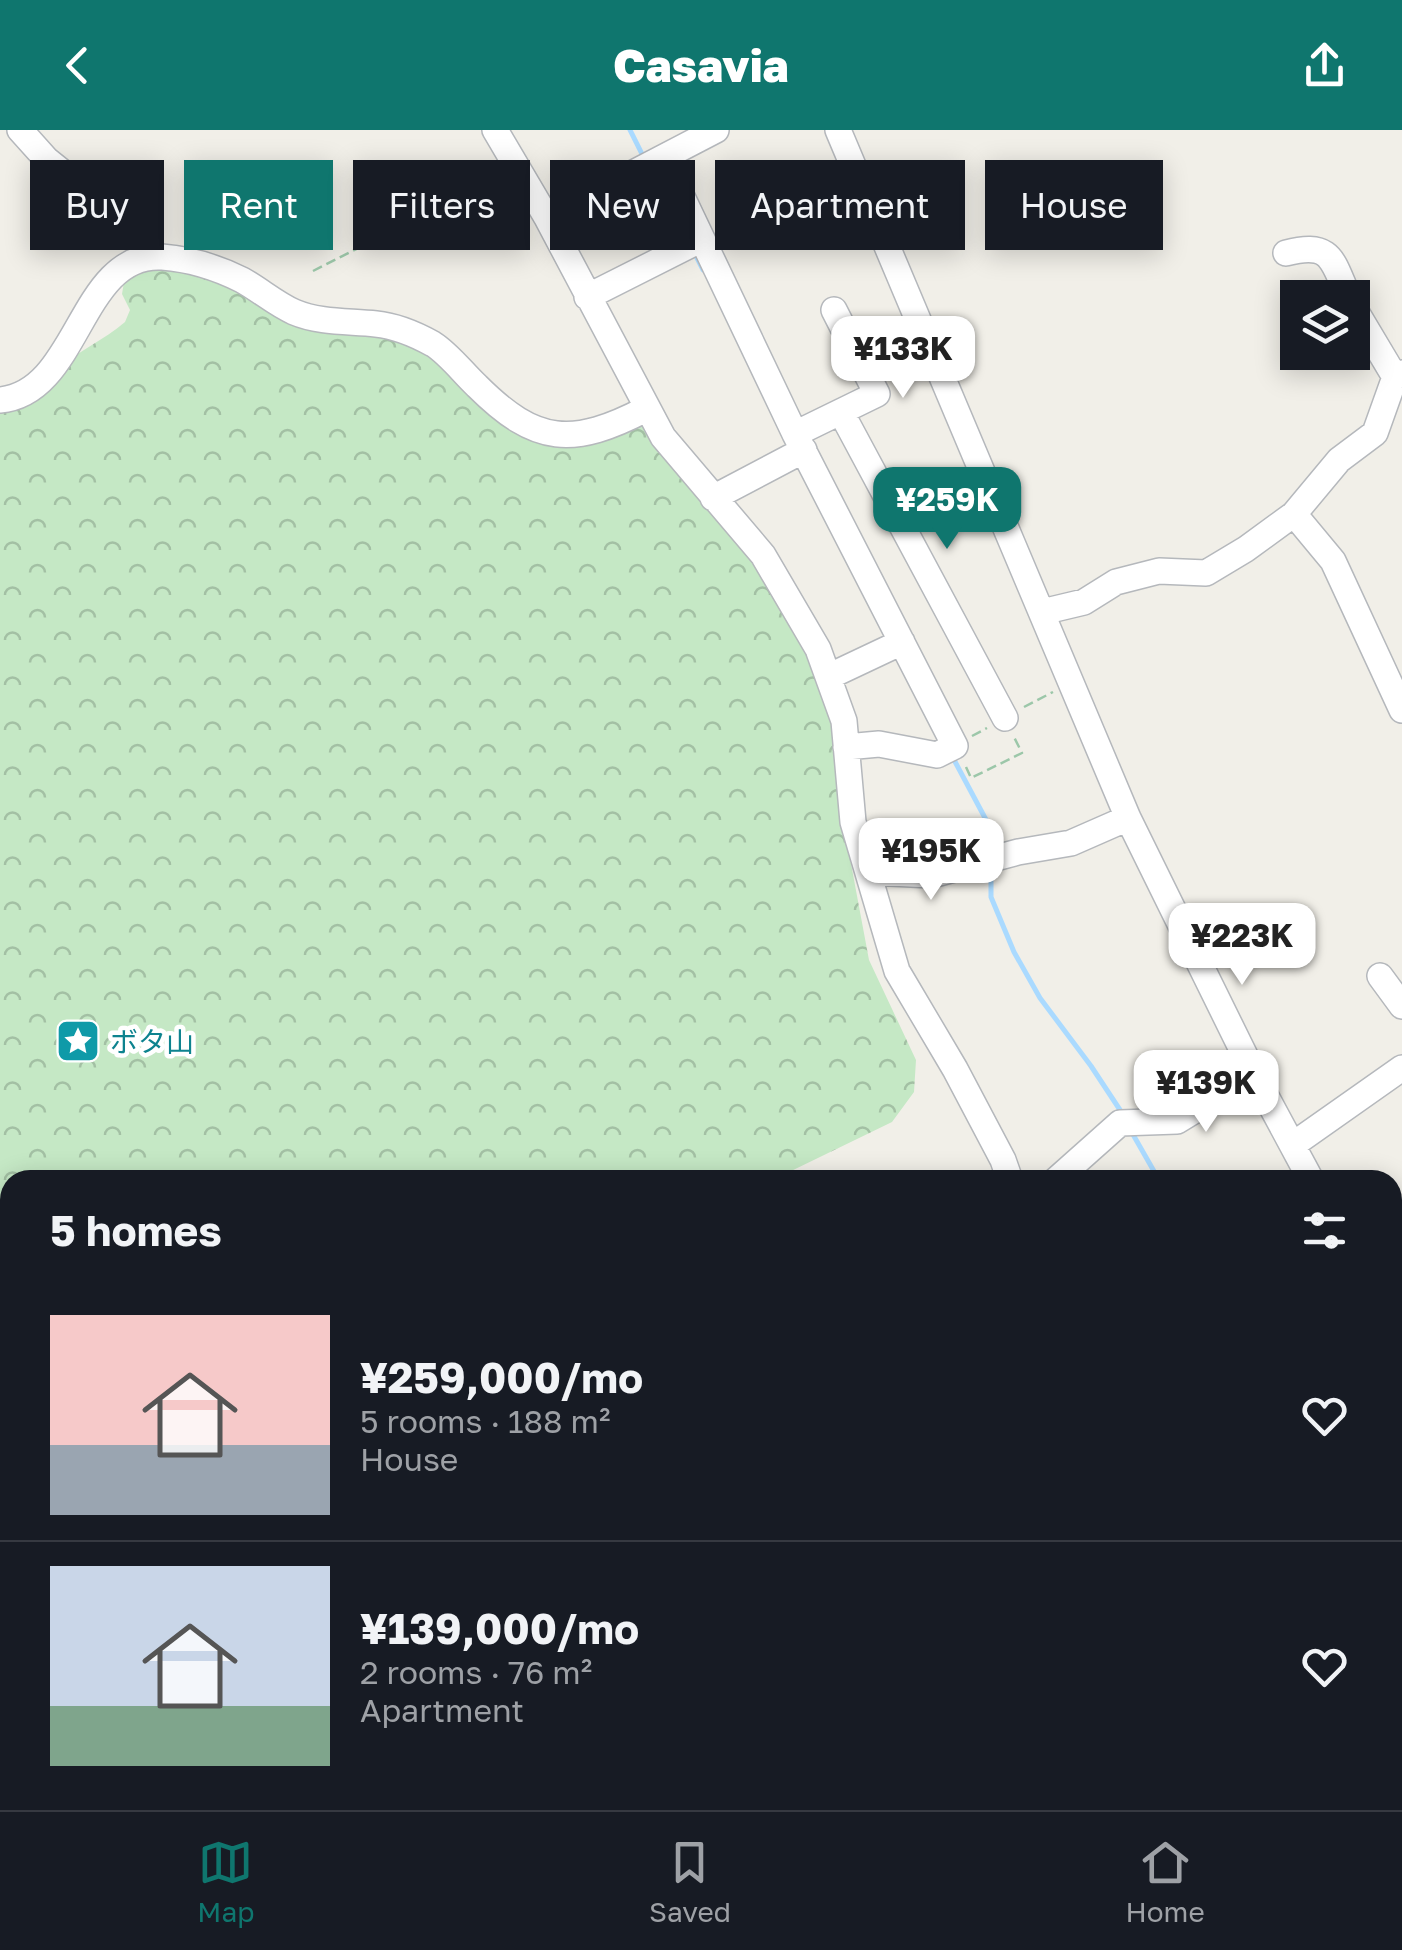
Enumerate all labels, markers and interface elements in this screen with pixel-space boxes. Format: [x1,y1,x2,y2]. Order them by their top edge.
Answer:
icon: back [50,38,105,93]
text: Casavia [613,38,789,92]
icon: share [1297,38,1352,93]
chip: Buy [30,160,164,250]
chip: Rent [184,160,333,250]
chip: Filters [353,160,530,250]
chip: New [550,160,695,250]
chip: Apartment [715,160,965,250]
chip: House [985,160,1163,250]
map controls [1280,280,1370,370]
button: layers [1280,280,1370,370]
pin: ¥133K [833,316,973,401]
text: ¥133K [853,329,953,367]
pin: ¥259K [877,467,1017,552]
text: ¥259K [895,480,999,518]
pin: ¥195K [861,818,1001,903]
text: ¥195K [881,831,981,869]
pin: ¥223K [1172,903,1312,988]
text: ¥223K [1191,916,1293,954]
place icon: ボタ山 [55,1018,101,1064]
place label: ボタ山 [110,1025,194,1058]
pin: ¥139K [1136,1050,1276,1135]
text: ¥139K [1156,1063,1256,1101]
icon: filters [1297,1203,1352,1258]
text: 5 homes [50,1205,222,1255]
text: ¥259,000/mo [360,1352,643,1402]
icon: home [130,1355,250,1475]
icon: heart [1297,1388,1352,1443]
text: 5 rooms · 188 m² [360,1402,610,1440]
text: House [360,1440,458,1478]
text: ¥139,000/mo [360,1603,639,1653]
icon: home [130,1606,250,1726]
icon: heart [1297,1639,1352,1694]
text: 2 rooms · 76 m² [360,1653,592,1691]
text: Apartment [360,1691,524,1729]
tab: Map [197,1835,254,1928]
tab: Saved [649,1835,731,1928]
tab: Home [1126,1835,1205,1928]

